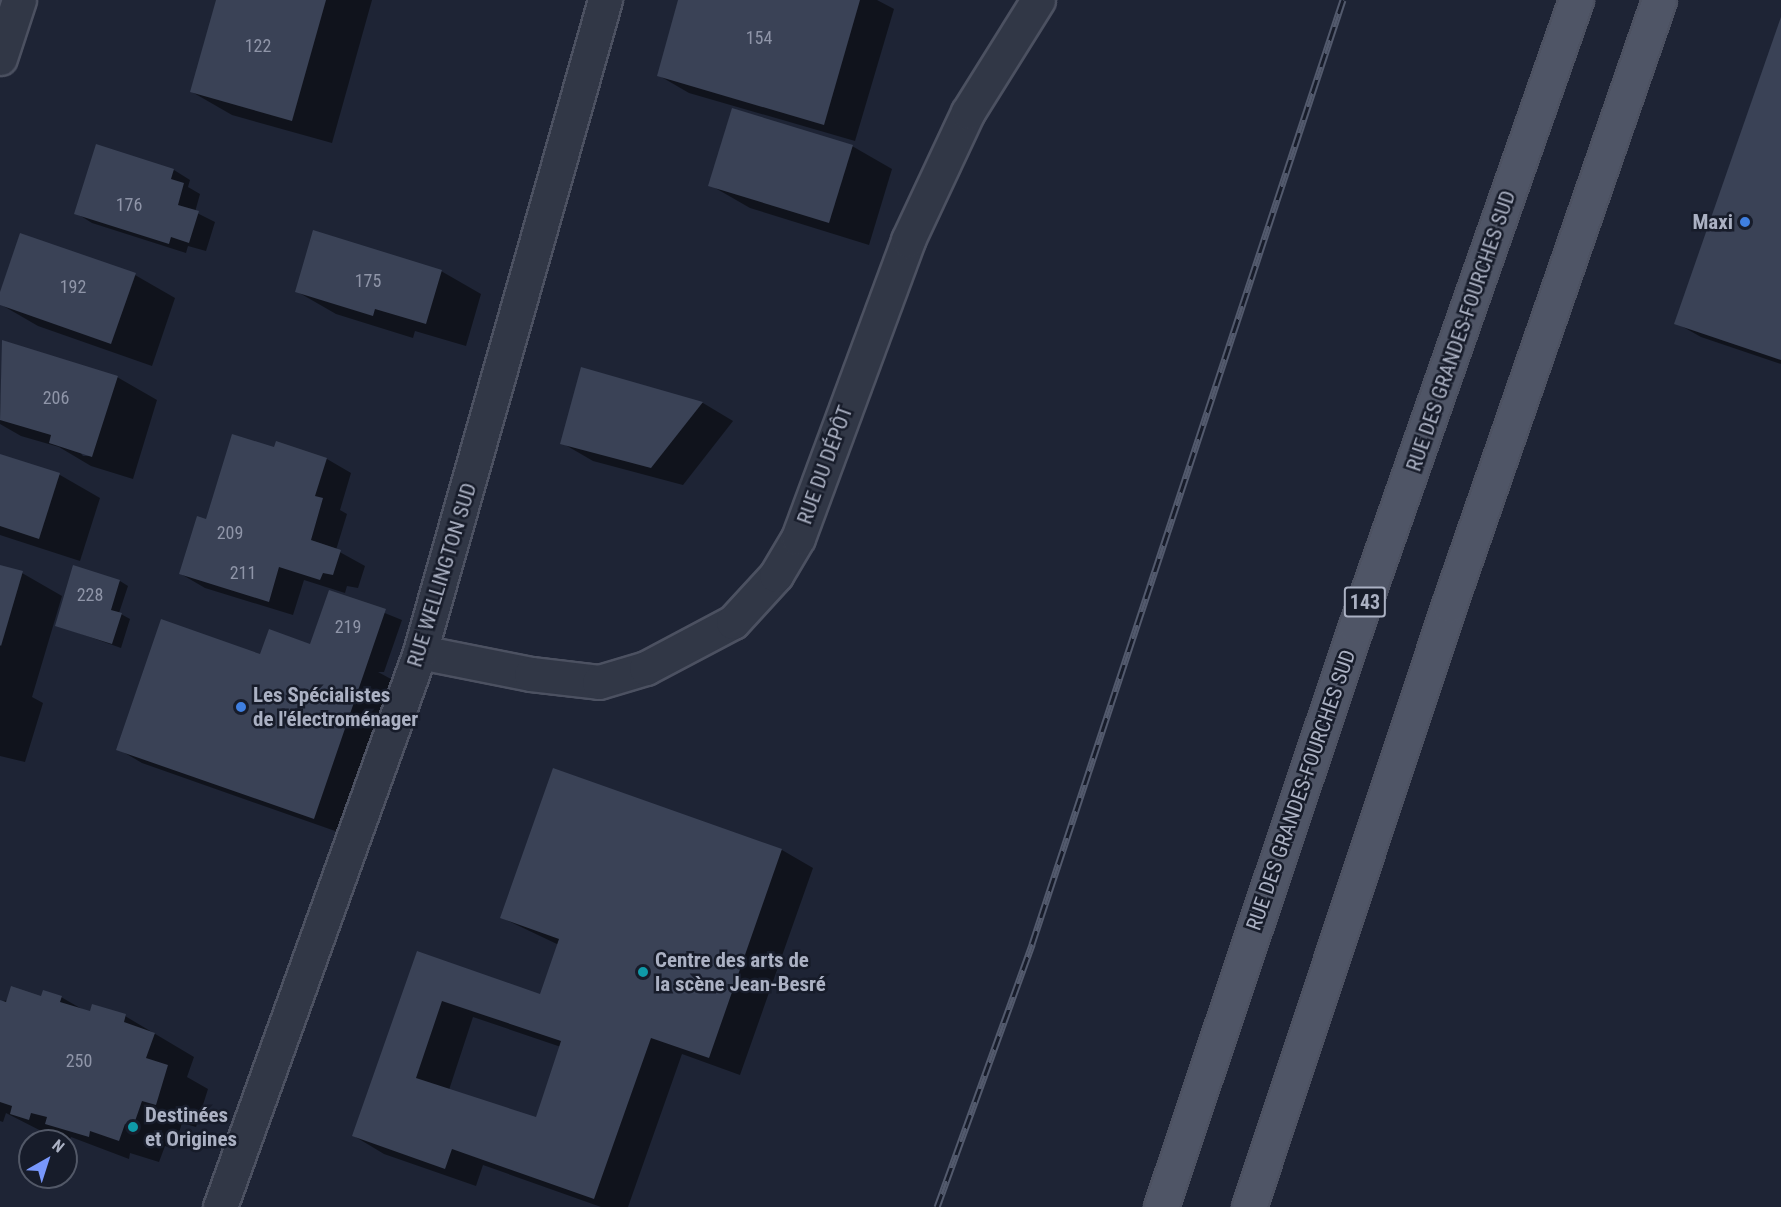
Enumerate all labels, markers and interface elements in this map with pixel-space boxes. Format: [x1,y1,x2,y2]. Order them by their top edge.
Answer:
house number: 154 [746,27,772,49]
house number: 122 [245,35,271,57]
street label: RUE DES GRANDES-FOURCHES SUD [1401,187,1521,475]
house number: 176 [116,194,142,216]
place label: Maxi [1692,209,1733,235]
marker: Maxi [1738,215,1752,229]
house number: 175 [355,270,381,292]
house number: 192 [60,276,86,298]
house number: 206 [43,387,69,409]
street label: RUE DU DÉPÔT [792,402,858,528]
street label: RUE WELLINGTON SUD [402,480,482,670]
house number: 209 [217,522,243,544]
house number: 211 [230,562,256,584]
house number: 228 [77,584,103,606]
road number: 143 [1342,585,1388,619]
house number: 219 [335,616,361,638]
street label: RUE DES GRANDES-FOURCHES SUD [1241,646,1361,934]
place label: Les Spécialistes de l'électroménager [253,682,418,732]
marker: Les Spécialistes de l'électroménager [234,700,248,714]
place label: Centre des arts de la scène Jean-Besré [655,947,826,997]
marker: Centre des arts de la scène Jean-Besré [636,965,650,979]
house number: 250 [66,1050,92,1072]
place label: Destinées et Origines [145,1102,237,1152]
marker: Destinées et Origines [126,1120,140,1134]
north arrow [18,1129,78,1189]
text: N [49,1136,68,1157]

